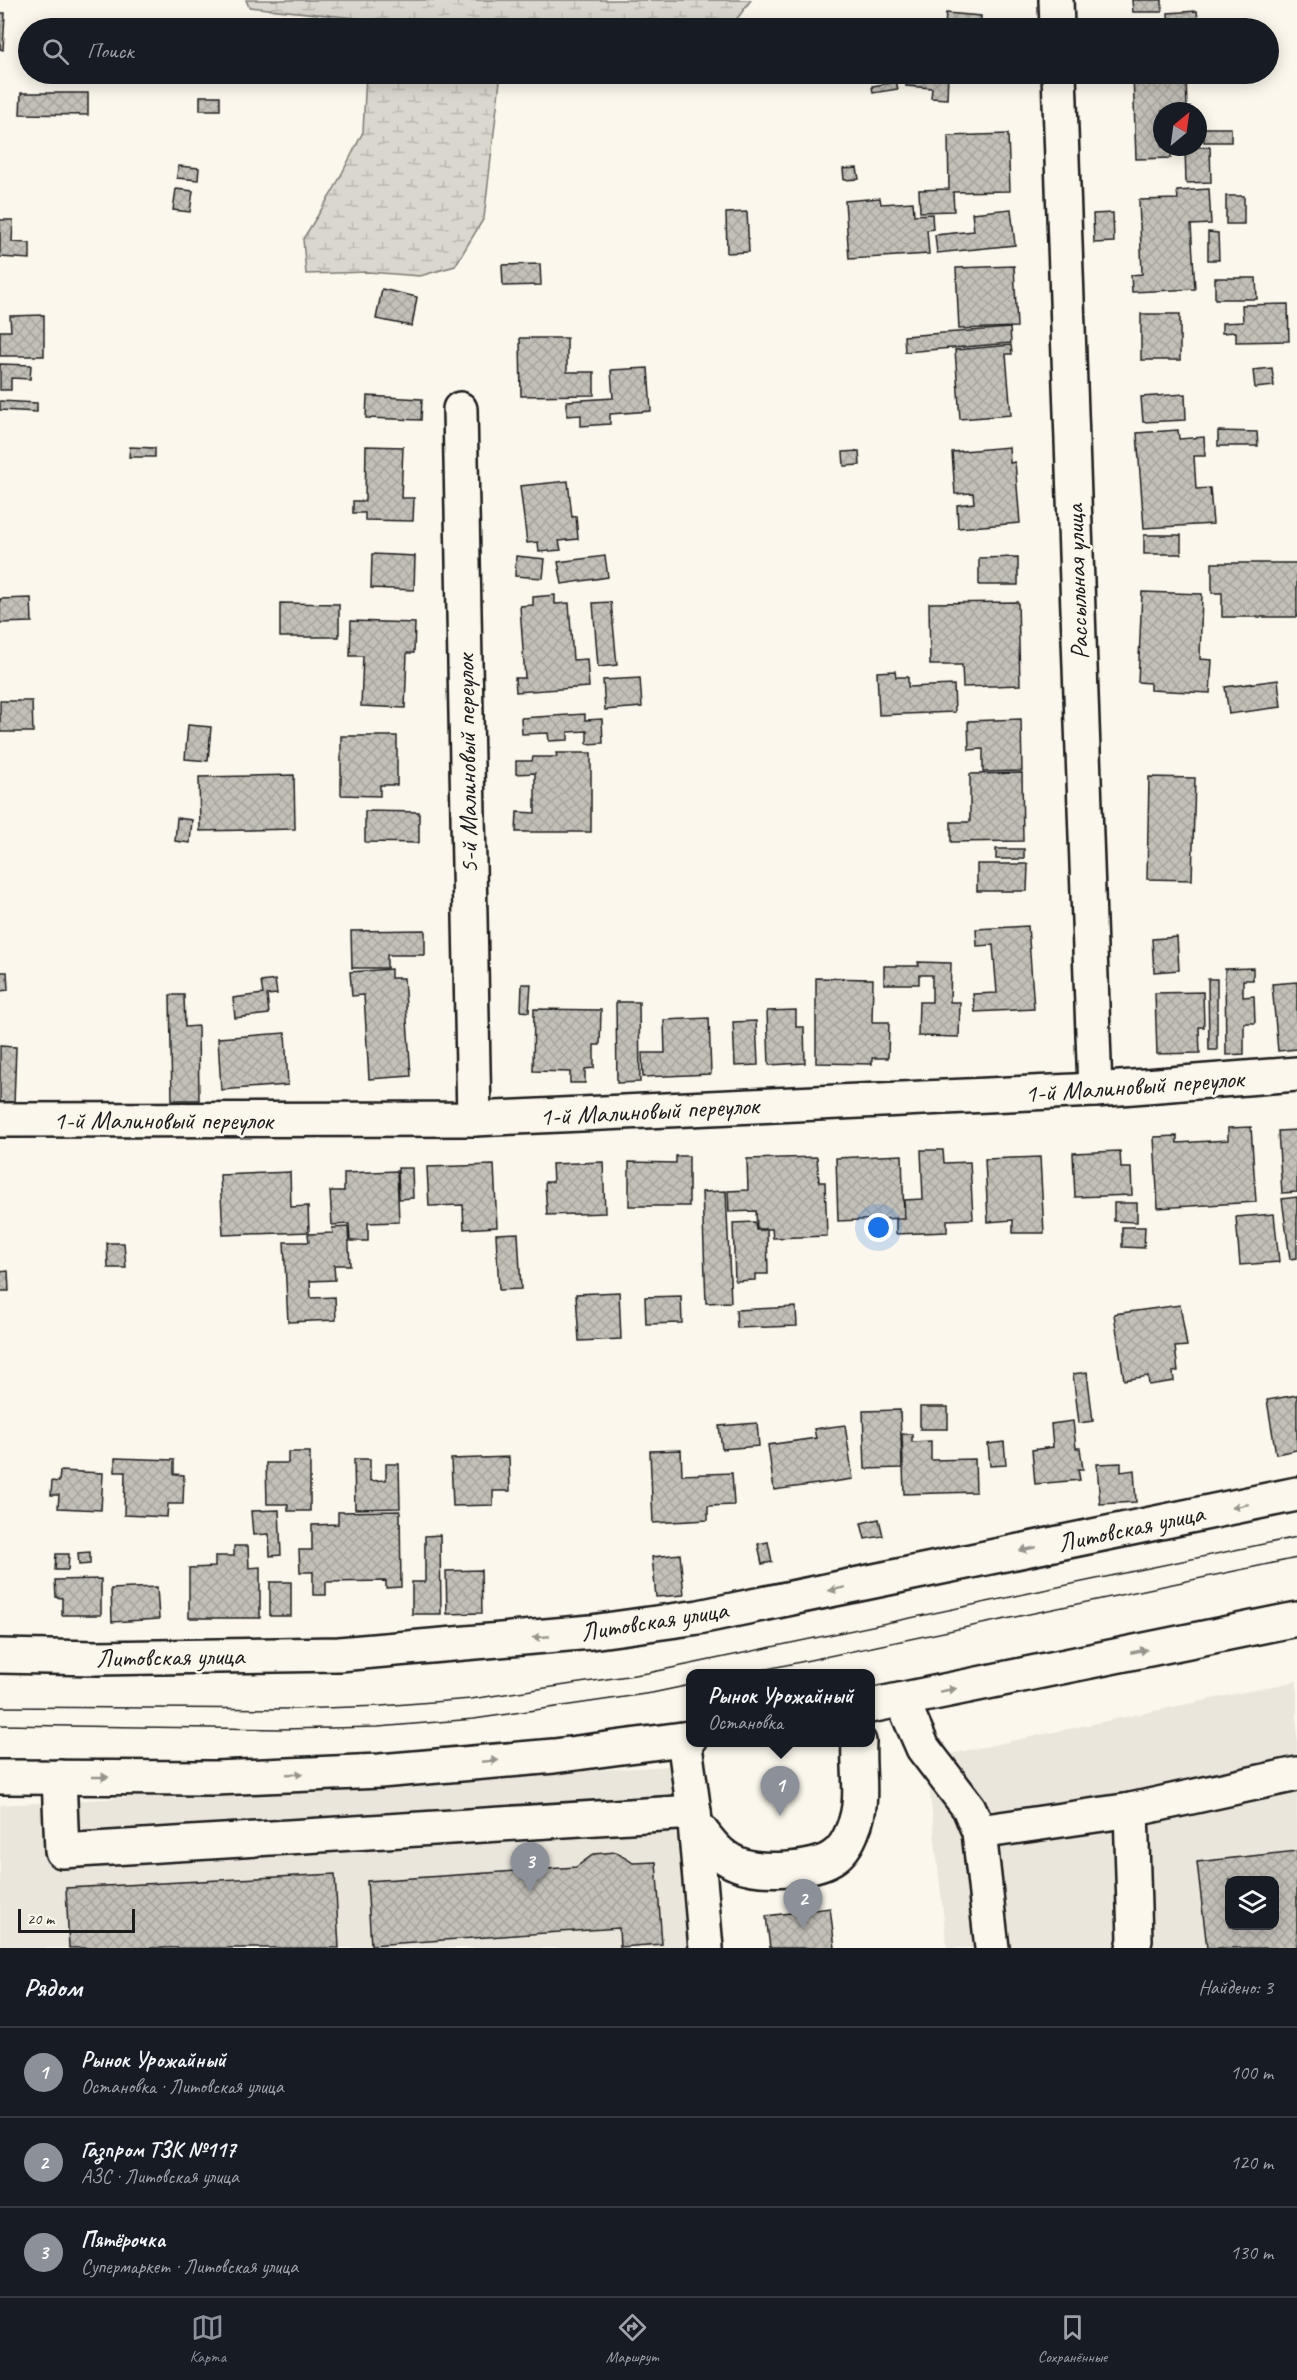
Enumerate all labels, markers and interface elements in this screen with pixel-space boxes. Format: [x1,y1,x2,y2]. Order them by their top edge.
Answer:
search box [18,18,1279,84]
icon: search [39,35,72,68]
text: Поиск [87,37,133,65]
north arrow [1153,102,1207,156]
street label: Рассыльная улица [1058,502,1096,660]
street label: 5-й Малиновый переулок [449,652,485,874]
street label: 1-й Малиновый переулок [1023,1062,1247,1110]
street label: 1-й Малиновый переулок [539,1089,762,1133]
street label: 1-й Малиновый переулок [53,1104,275,1137]
your location [864,1213,893,1242]
street label: Литовская улица [1055,1496,1209,1560]
one-way arrow [1230,1501,1249,1511]
one-way arrow [1018,1545,1037,1554]
one-way arrow [828,1584,846,1594]
street label: Литовская улица [578,1593,732,1649]
one-way arrow [532,1632,551,1641]
street label: Литовская улица [95,1639,246,1675]
one-way arrow [1130,1646,1148,1656]
popup [686,1669,875,1747]
text: Рынок Урожайный [708,1682,853,1710]
one-way arrow [939,1685,958,1694]
text: Остановка [708,1710,783,1735]
one-way arrow [480,1756,499,1766]
pin: 1 [760,1766,800,1816]
one-way arrow [286,1770,305,1779]
one-way arrow [91,1772,110,1782]
pin: 3 [510,1842,550,1892]
map controls [1225,1876,1279,1930]
button: layers [1225,1876,1279,1930]
pin: 2 [784,1880,822,1929]
scale bar [18,1906,135,1934]
text: 20 m [27,1909,54,1929]
text: Рядом [24,1971,82,2004]
text: Найдено: 3 [1198,1975,1273,2000]
text: Рынок Урожайный [81,2046,226,2074]
text: 1 [39,2060,48,2085]
text: 100 m [1230,2060,1273,2085]
text: Остановка · Литовская улица [81,2074,284,2099]
text: Газпром ТЗК №117 [81,2136,236,2164]
text: 2 [39,2150,48,2175]
text: 120 m [1230,2150,1273,2175]
text: АЗС · Литовская улица [81,2164,239,2189]
text: Пятёрочка [81,2226,165,2254]
text: 3 [39,2240,48,2265]
text: 130 m [1230,2240,1273,2265]
text: Супермаркет · Литовская улица [81,2254,298,2279]
tab: Карта [190,2311,226,2367]
tab: Маршрут [606,2311,658,2367]
tab: Сохранённые [1038,2311,1107,2367]

